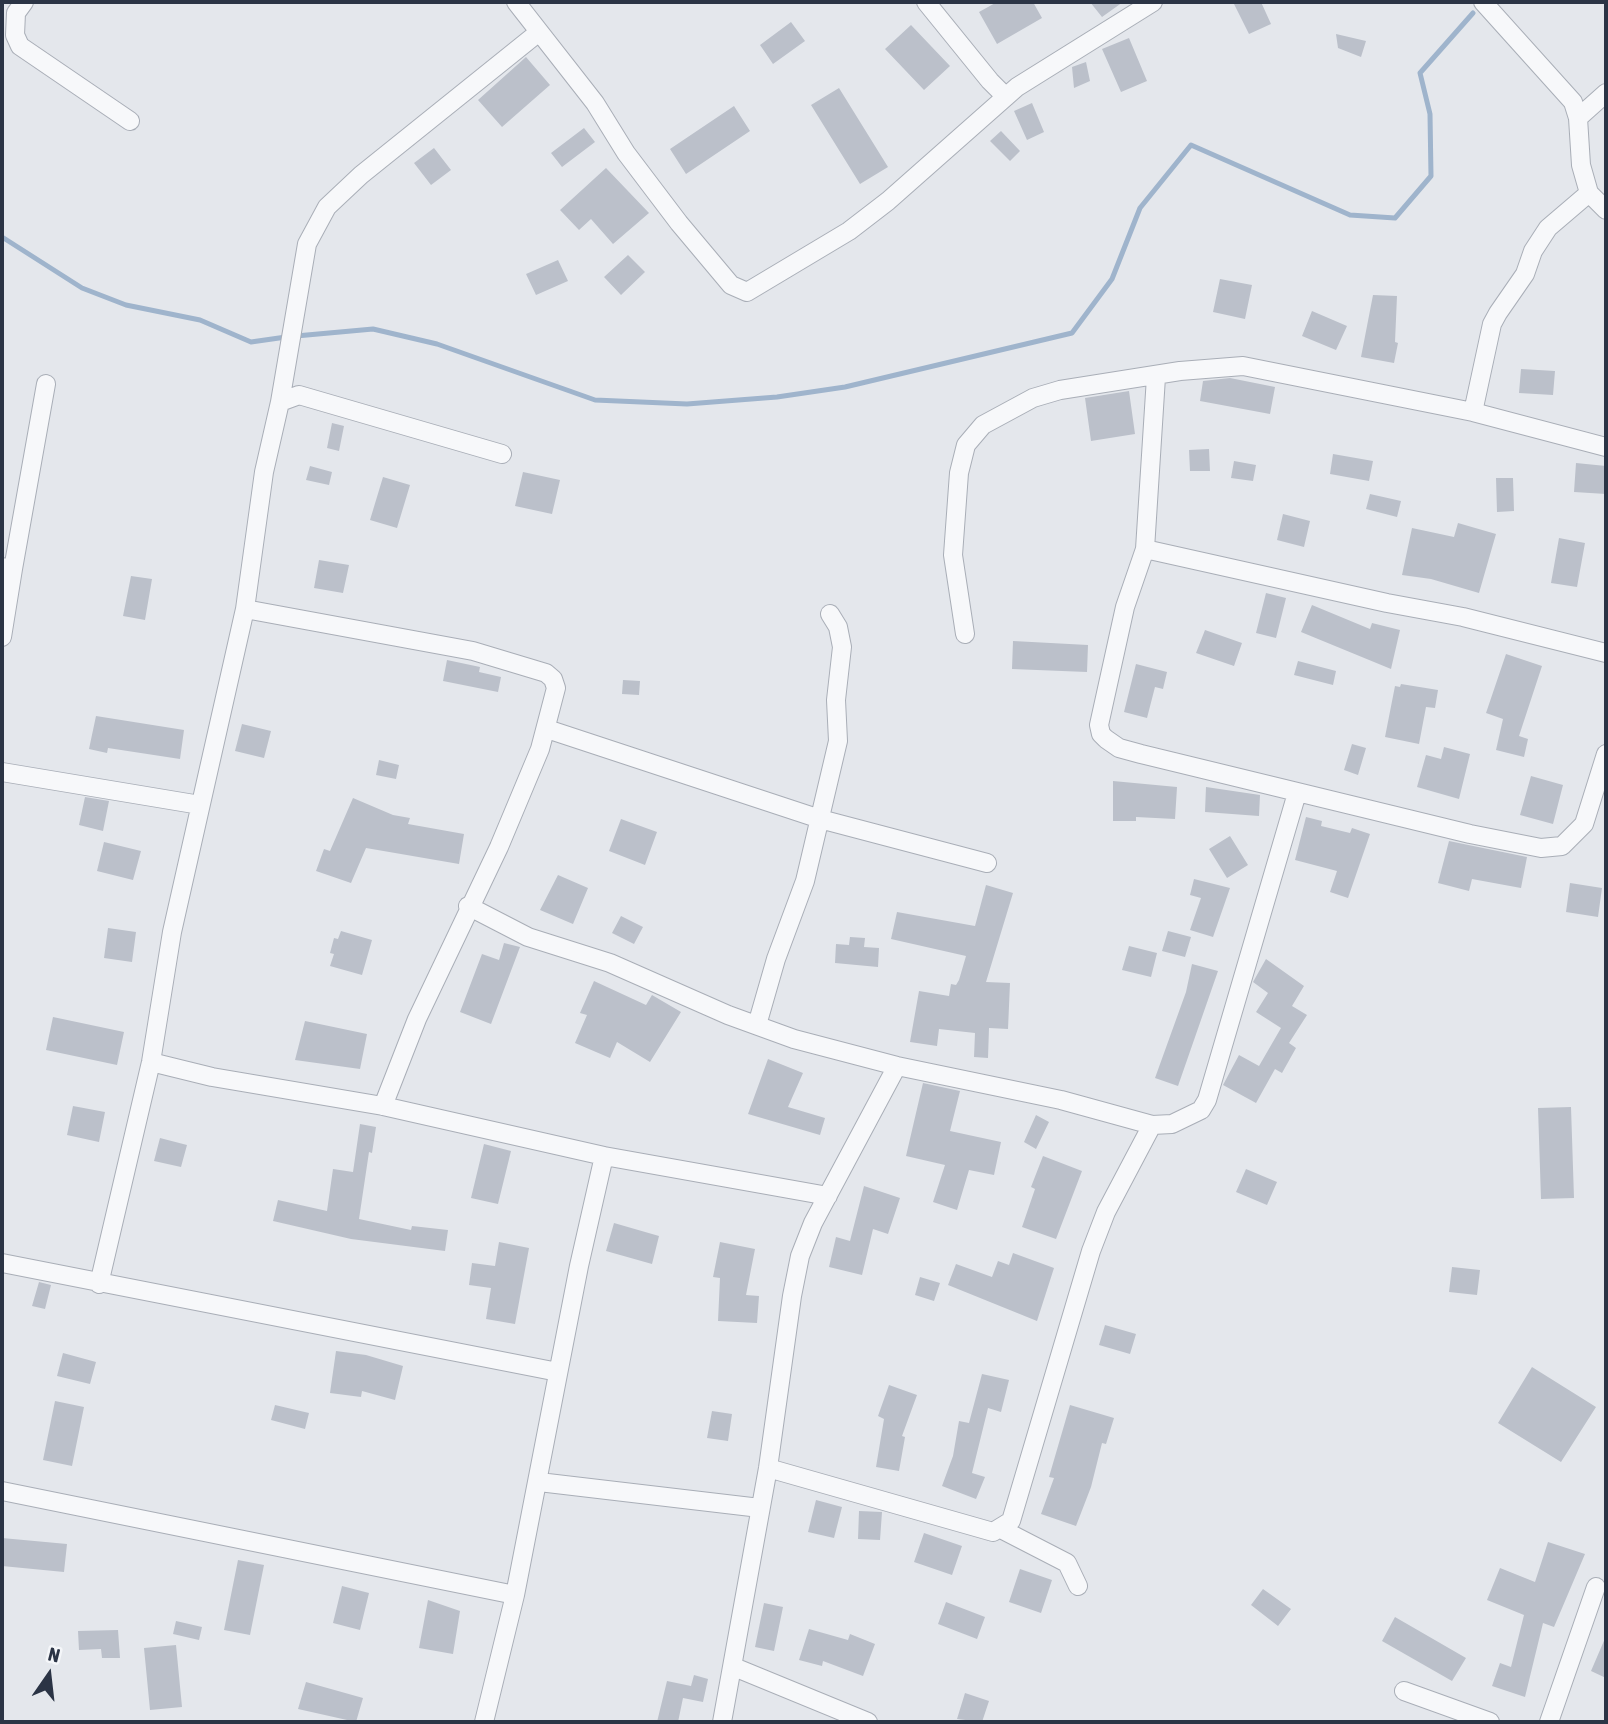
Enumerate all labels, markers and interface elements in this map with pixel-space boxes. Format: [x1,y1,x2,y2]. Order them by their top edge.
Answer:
north arrow [14,1640,84,1710]
text: N [46,1643,62,1667]

